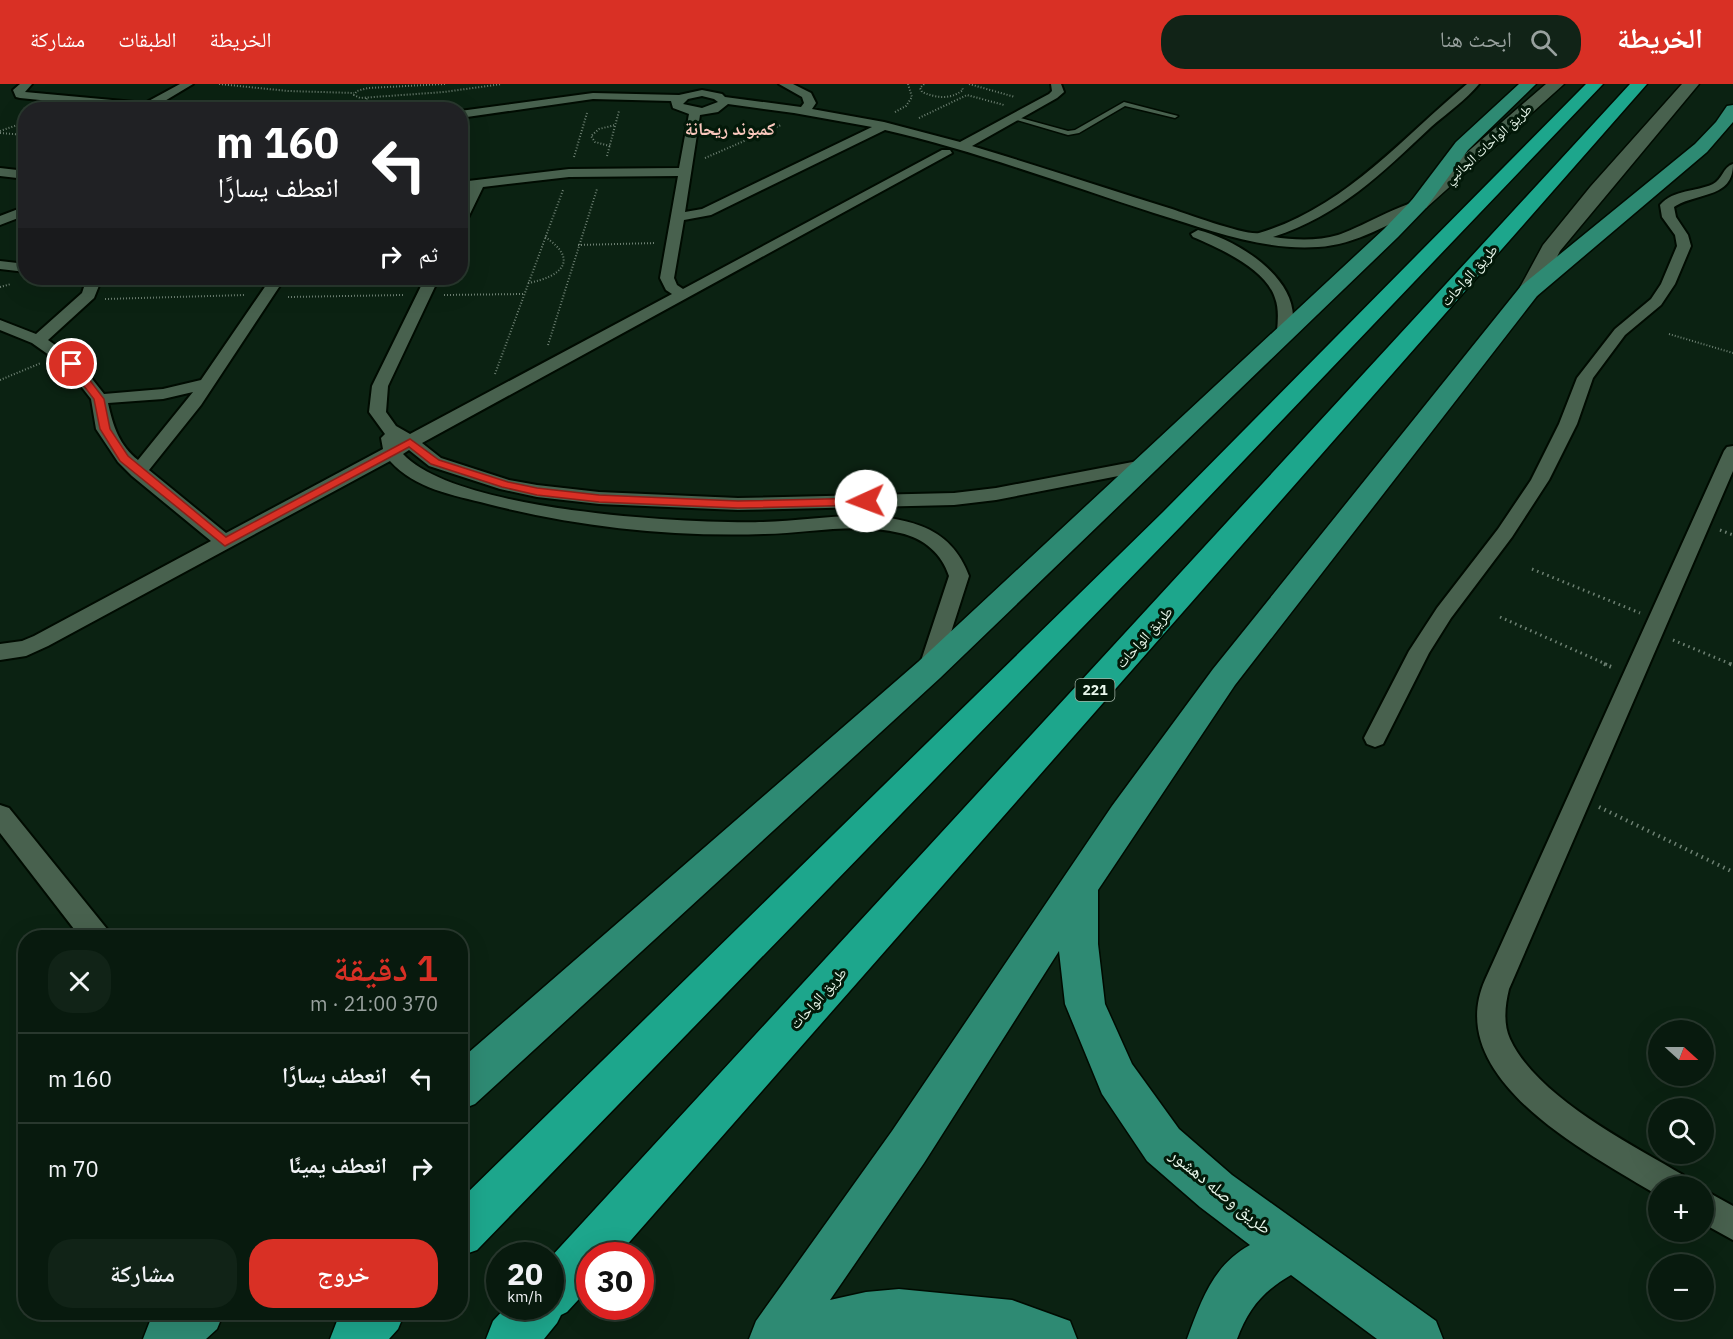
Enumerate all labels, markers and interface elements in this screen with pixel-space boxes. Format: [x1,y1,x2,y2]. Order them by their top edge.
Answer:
search box [1161,15,1581,69]
text: الخريطة [1617,19,1703,56]
text: ابحث هنا [1440,24,1512,53]
text: مشاركة [30,25,85,53]
text: الطبقات [118,25,177,53]
text: الخريطة [210,25,271,53]
icon: search [1527,26,1560,59]
street label: طريق الواحات الجانبي [1441,100,1537,190]
text: 160 m [216,115,339,170]
district label: كمبوند ريحانة [685,117,775,140]
icon: left [360,126,438,204]
text: انعطف يسارًا [218,169,339,204]
text: ثم [419,239,438,268]
icon: right [374,240,407,273]
street label: طريق الواحات [1436,240,1502,310]
pin [46,338,97,389]
icon: arrive [55,347,88,380]
position arrow [834,469,898,533]
street label: طريق الواحات [1111,602,1177,672]
road number: 221 [1076,679,1114,701]
text: 1 دقيقة [333,944,438,991]
button: close [48,950,111,1013]
street label: طريق الواحات [785,963,851,1033]
text: 370 m · 21:00 [310,990,438,1017]
north arrow [1648,1020,1714,1086]
map controls [1648,1020,1714,1320]
text: انعطف يسارًا [282,1060,387,1089]
icon: left [405,1062,438,1095]
text: 160 m [48,1064,112,1093]
button: search [1648,1098,1714,1164]
street label: طريق وصله دهشور [1165,1142,1277,1239]
text: انعطف يمينًا [289,1150,387,1179]
icon: right [405,1152,438,1185]
text: 70 m [48,1154,99,1183]
button: + [1648,1176,1714,1242]
button: مشاركة [48,1239,237,1308]
button: خروج [249,1239,438,1308]
speed limit sign: 30 [576,1242,654,1320]
text: 20 [507,1254,543,1293]
button: − [1648,1254,1714,1320]
text: km/h [507,1287,543,1306]

